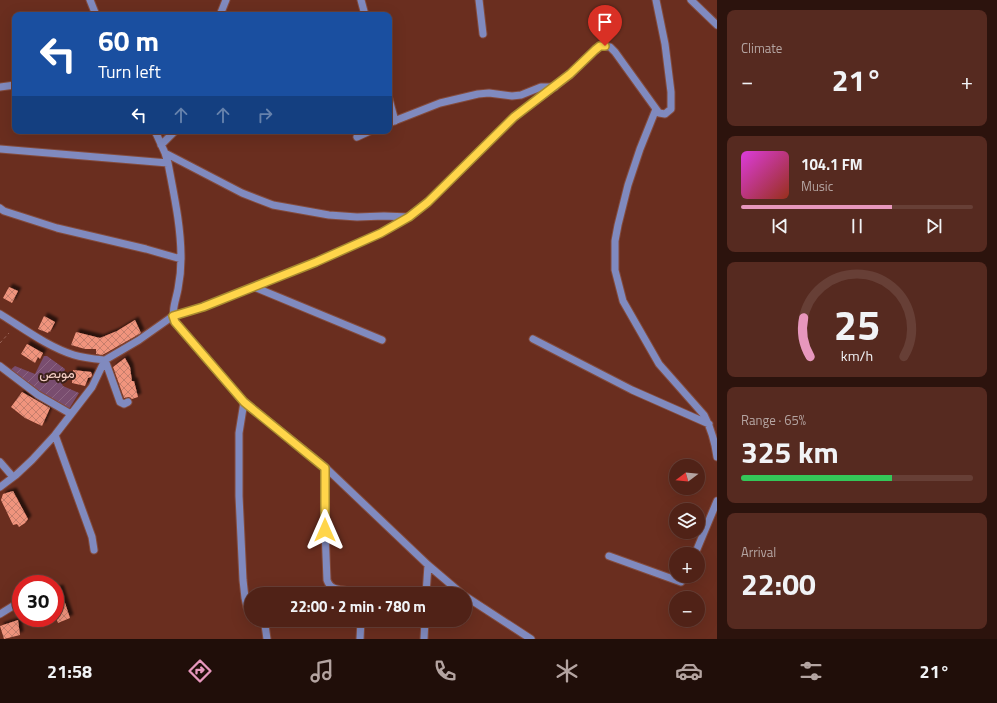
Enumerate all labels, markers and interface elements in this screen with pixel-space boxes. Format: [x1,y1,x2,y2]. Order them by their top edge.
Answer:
pin [588,5,622,46]
icon: arrive [594,11,616,33]
text: 60 m [98,19,159,62]
icon: left [32,28,84,80]
text: Climate [741,38,782,58]
text: 21° [832,57,882,103]
text: Turn left [98,58,161,85]
text: − [741,64,753,98]
text: + [961,64,973,98]
icon: left [128,104,150,126]
icon: ahead [170,104,192,126]
icon: ahead [212,104,234,126]
icon: right [254,104,276,126]
text: 104.1 FM [801,153,863,176]
text: Music [801,176,833,196]
icon: previous [769,215,791,237]
icon: pause [846,215,868,237]
icon: next [923,215,945,237]
text: 25 [834,293,880,356]
text: km/h [841,345,873,367]
district label: موبص [39,362,75,383]
text: Range · 65% [741,410,806,430]
text: 325 km [741,429,839,475]
north arrow [669,459,705,495]
map controls [669,459,705,627]
button: layers [669,503,705,539]
position arrow [304,509,346,551]
text: Arrival [741,542,776,562]
button: + [669,547,705,583]
text: 22:00 [741,561,816,607]
speed limit sign: 30 [12,575,64,627]
button: − [669,591,705,627]
text: 22:00 · 2 min · 780 m [290,595,426,618]
icon: directions [186,657,214,685]
icon: music [308,657,336,685]
icon: phone [431,657,459,685]
icon: climate [553,657,581,685]
icon: car [675,657,703,685]
icon: filters [797,657,825,685]
text: 21:58 [47,658,92,685]
text: 21° [920,658,950,685]

